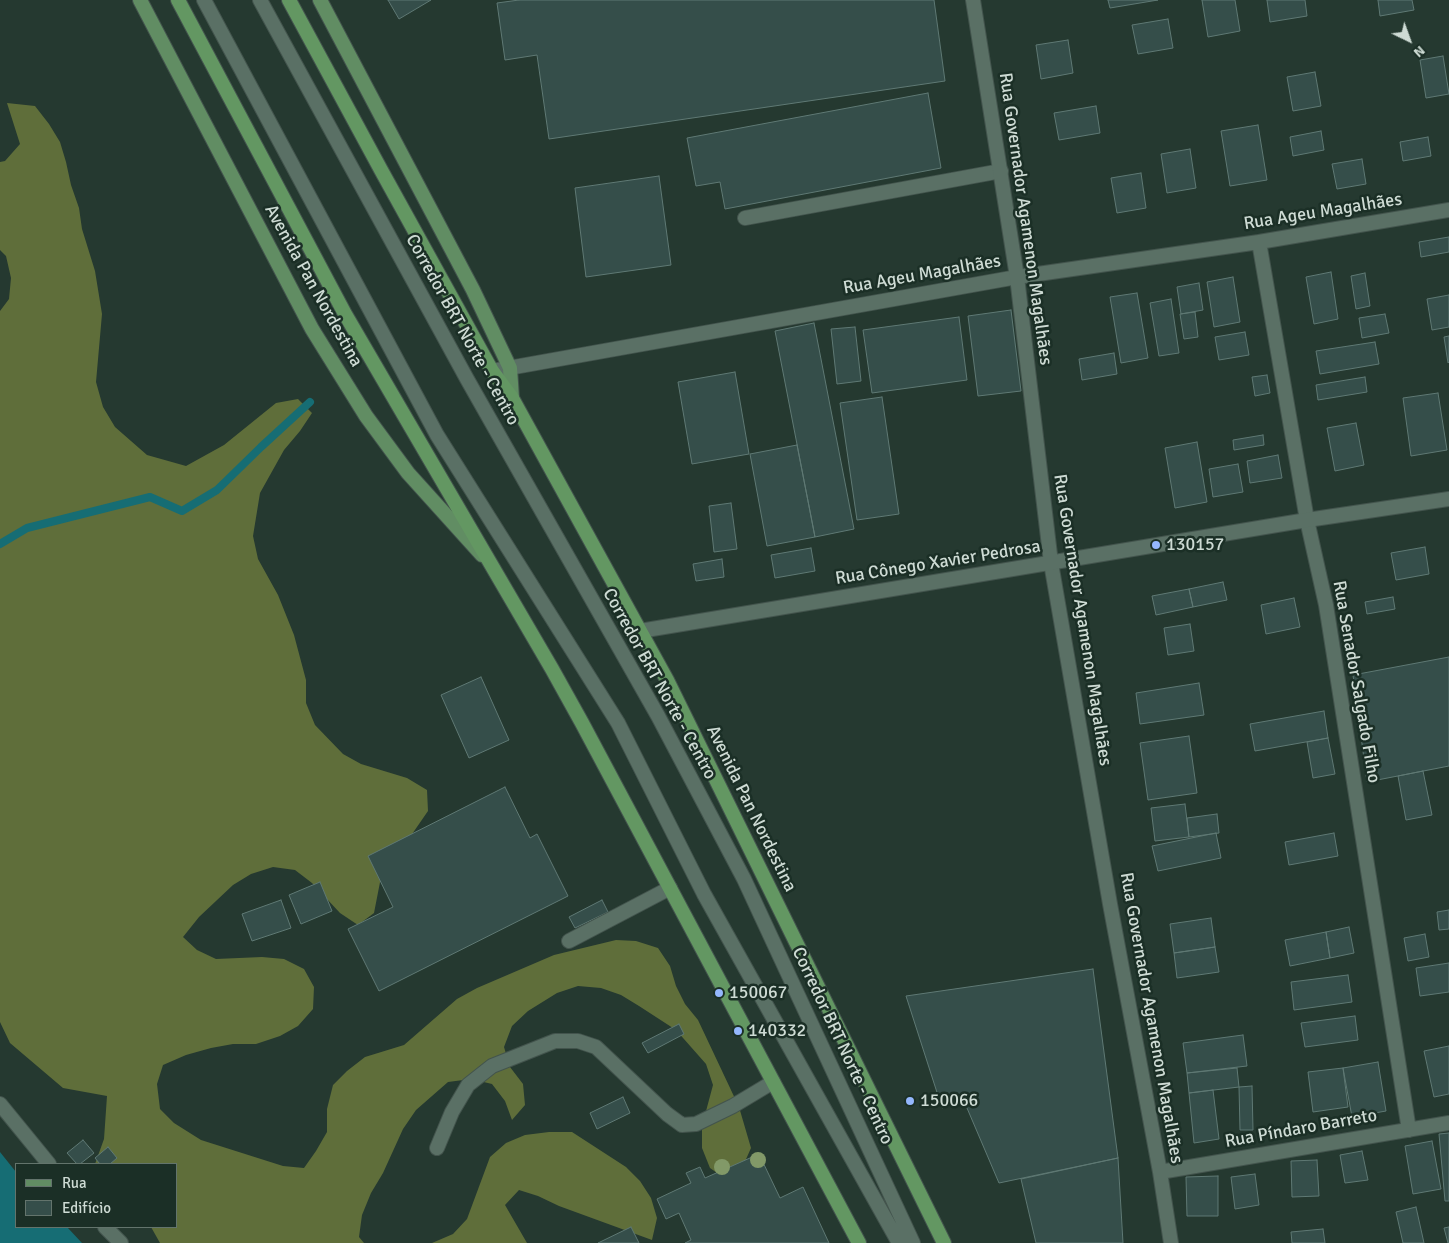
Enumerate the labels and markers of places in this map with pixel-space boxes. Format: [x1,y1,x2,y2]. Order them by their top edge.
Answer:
place label: 130157 [1166,534,1224,556]
marker: 130157 [1150,539,1162,551]
place label: 150067 [729,982,787,1004]
marker: 150067 [713,987,725,999]
place label: 140332 [748,1020,806,1042]
marker: 140332 [732,1025,744,1037]
place label: 150066 [920,1090,978,1112]
marker: 150066 [904,1095,916,1107]

